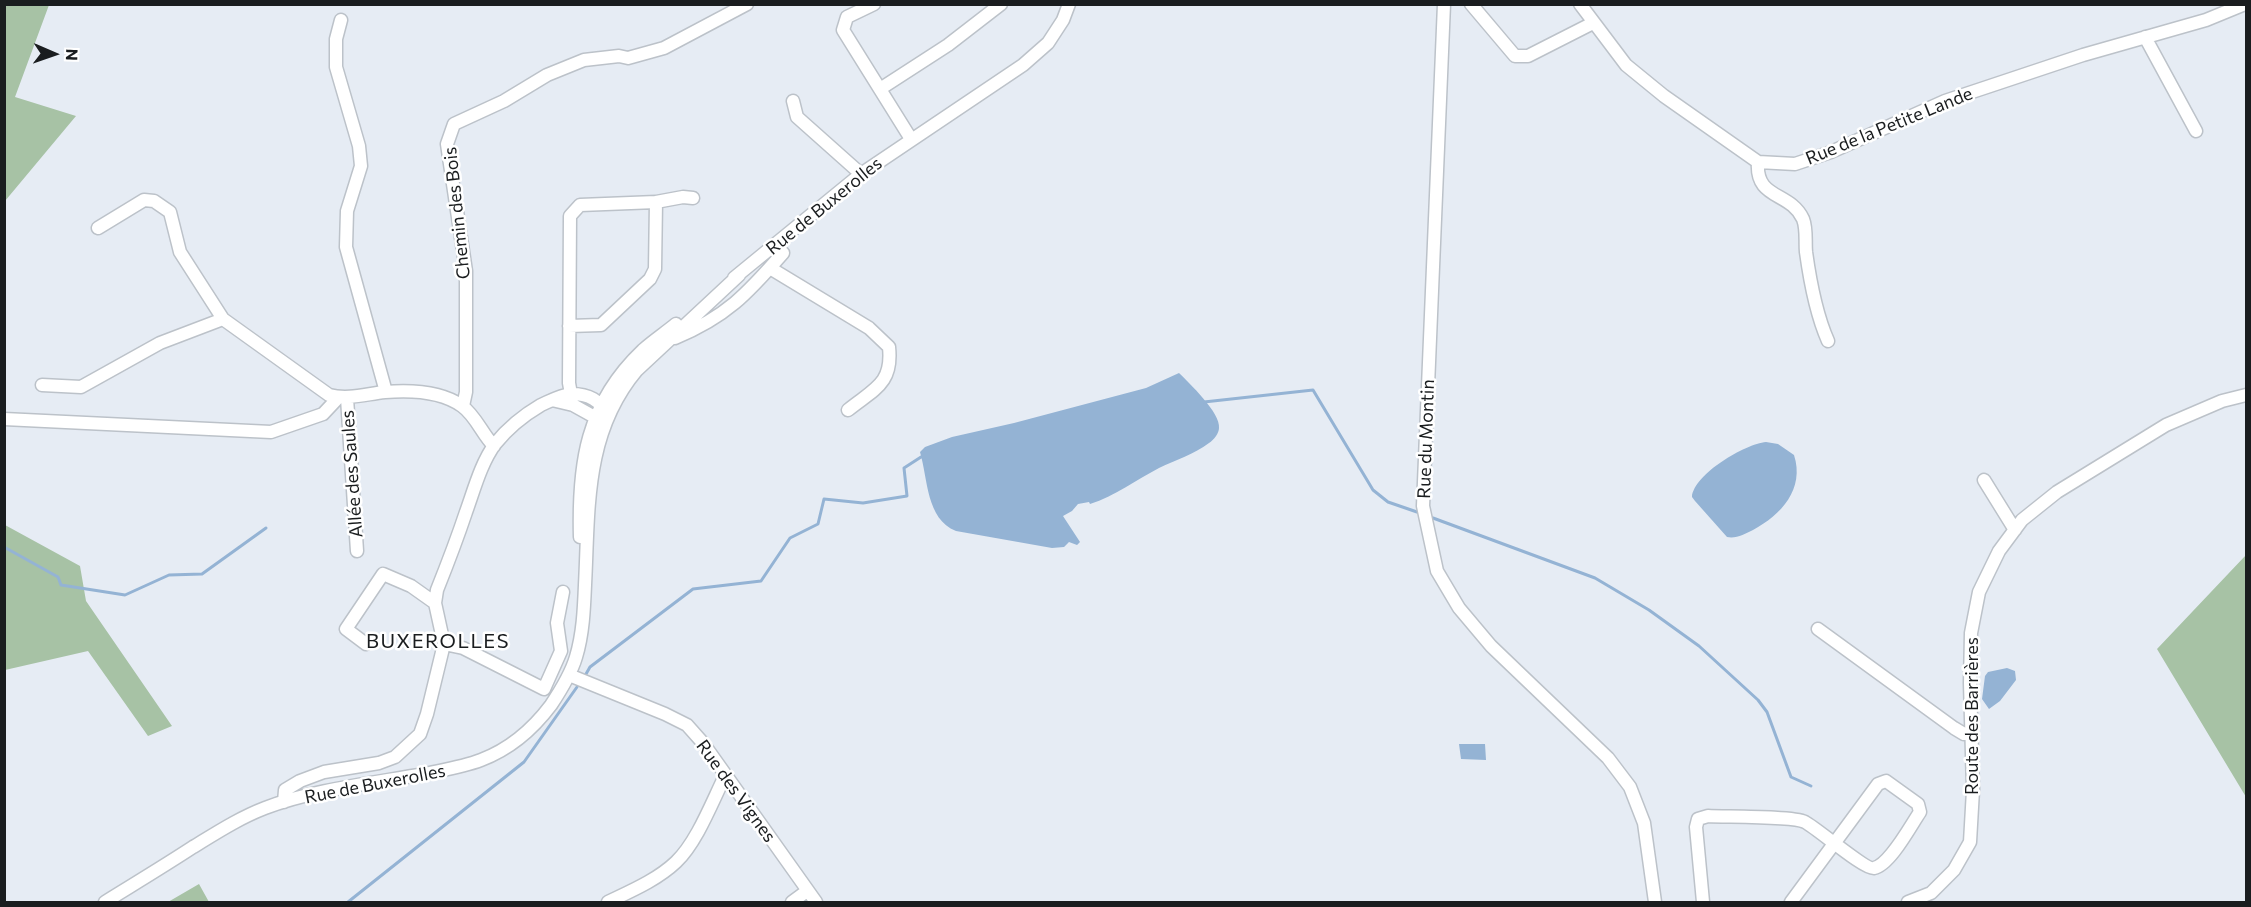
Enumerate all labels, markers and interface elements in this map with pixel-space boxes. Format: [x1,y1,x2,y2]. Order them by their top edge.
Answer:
north arrow [24,24,84,84]
text: N [63,48,82,61]
street label: Rue de la Petite Lande [1802,83,1976,169]
street label: Chemin des Bois [439,146,475,280]
street label: Rue de Buxerolles [762,153,886,259]
street label: Rue du Montin [1413,379,1439,499]
street label: Allée des Saules [337,409,367,539]
district label: BUXEROLLES [366,629,510,653]
street label: Route des Barrières [1961,637,1983,795]
street label: Rue des Vignes [692,736,780,846]
street label: Rue de Buxerolles [303,760,447,808]

